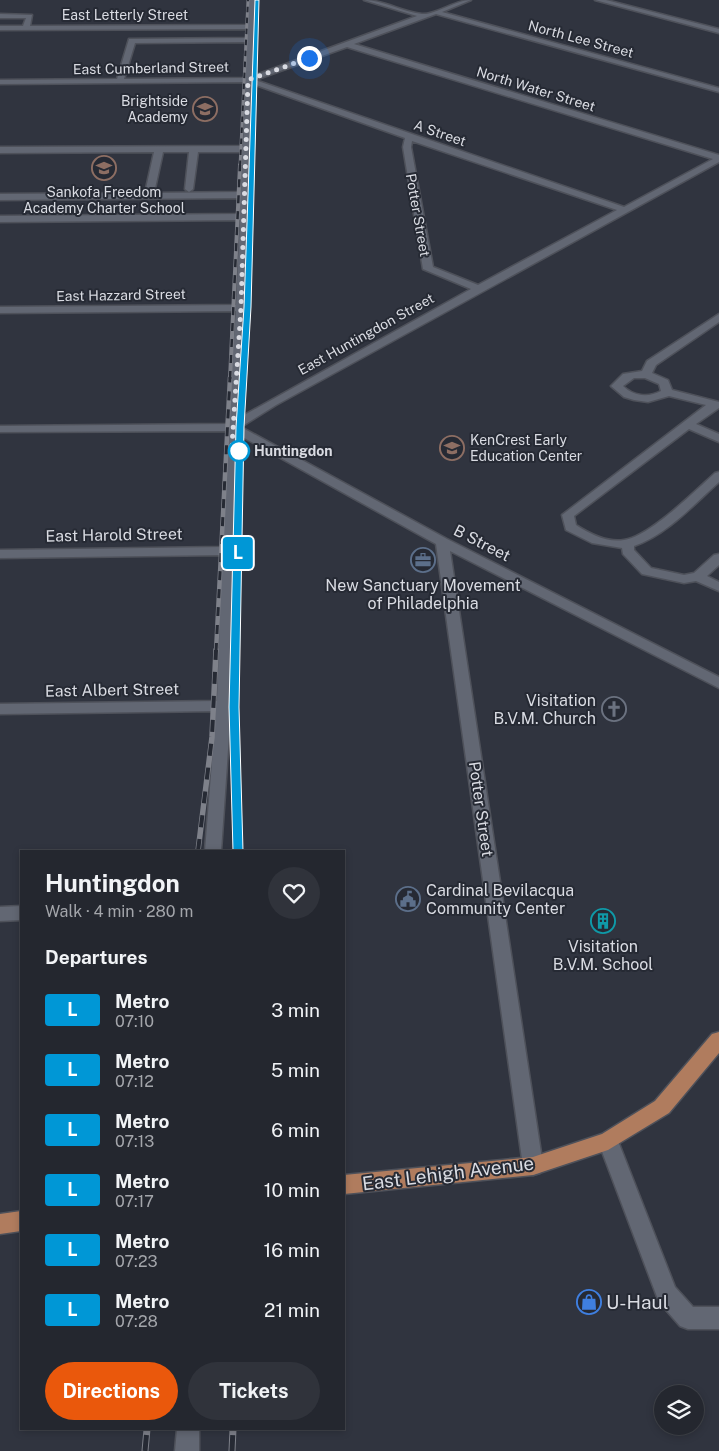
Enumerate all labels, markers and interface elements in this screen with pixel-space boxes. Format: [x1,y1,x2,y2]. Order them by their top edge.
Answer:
street label: East Letterly Street [62,7,188,23]
street label: North Lee Street [527,17,635,61]
your location [297,46,322,71]
street label: East Cumberland Street [73,59,229,77]
street label: North Water Street [475,63,597,115]
place label: Brightside Academy [121,93,188,125]
school or university icon: Brightside Academy [192,96,218,122]
street label: A Street [412,117,468,149]
school or university icon: Sankofa Freedom Academy Charter School [91,155,117,181]
street label: Potter Street [403,172,433,258]
place label: Sankofa Freedom Academy Charter School [23,184,185,216]
street label: East Hazzard Street [56,286,186,304]
street label: East Huntingdon Street [295,290,437,378]
place label: KenCrest Early Education Center [470,432,582,464]
school or university icon: KenCrest Early Education Center [439,435,465,461]
marker: Huntingdon [228,440,250,462]
place label: Huntingdon [254,443,333,459]
street label: B Street [450,521,514,565]
street label: East Harold Street [45,524,183,546]
line badge: L [222,537,254,569]
text: L [233,542,243,563]
office icon: New Sanctuary Movement of Philadelphia [410,547,436,573]
place label: New Sanctuary Movement of Philadelphia [325,576,521,613]
street label: East Albert Street [45,679,179,701]
place label: Visitation B.V.M. Church [494,691,596,728]
church icon: Visitation B.V.M. Church [601,696,627,722]
street label: Potter Street [465,760,497,858]
button: heart [268,867,320,919]
text: Huntingdon [45,869,180,897]
place label: Cardinal Bevilacqua Community Center [426,881,574,918]
public building icon: Cardinal Bevilacqua Community Center [395,886,421,912]
text: Walk · 4 min · 280 m [45,902,193,921]
building icon: Visitation B.V.M. School [590,908,616,934]
place label: Visitation B.V.M. School [553,937,653,974]
text: Departures [45,946,148,968]
text: Metro [115,990,169,1012]
text: L [67,999,78,1020]
text: 3 min [271,999,320,1021]
text: 07:10 [115,1012,154,1031]
text: Metro [115,1050,169,1072]
text: L [67,1059,78,1080]
text: 5 min [271,1059,320,1081]
text: 07:12 [115,1072,154,1091]
text: Metro [115,1110,169,1132]
text: L [67,1119,78,1140]
text: 6 min [271,1119,320,1141]
text: 07:13 [115,1132,154,1151]
street label: East Lehigh Avenue [361,1152,535,1194]
text: Metro [115,1170,169,1192]
text: L [67,1179,78,1200]
text: 10 min [264,1179,320,1201]
text: 07:17 [115,1192,154,1211]
text: Metro [115,1230,169,1252]
text: L [67,1239,78,1260]
text: 16 min [264,1239,320,1261]
text: 07:23 [115,1252,158,1271]
shop icon: U-Haul [576,1289,602,1315]
text: Metro [115,1290,169,1312]
place label: U-Haul [606,1291,668,1313]
text: L [67,1299,78,1320]
text: 21 min [264,1299,320,1321]
text: 07:28 [115,1312,158,1331]
button: Directions [45,1362,178,1420]
button: Tickets [188,1362,320,1420]
map controls [654,1385,704,1435]
button: layers [654,1385,704,1435]

